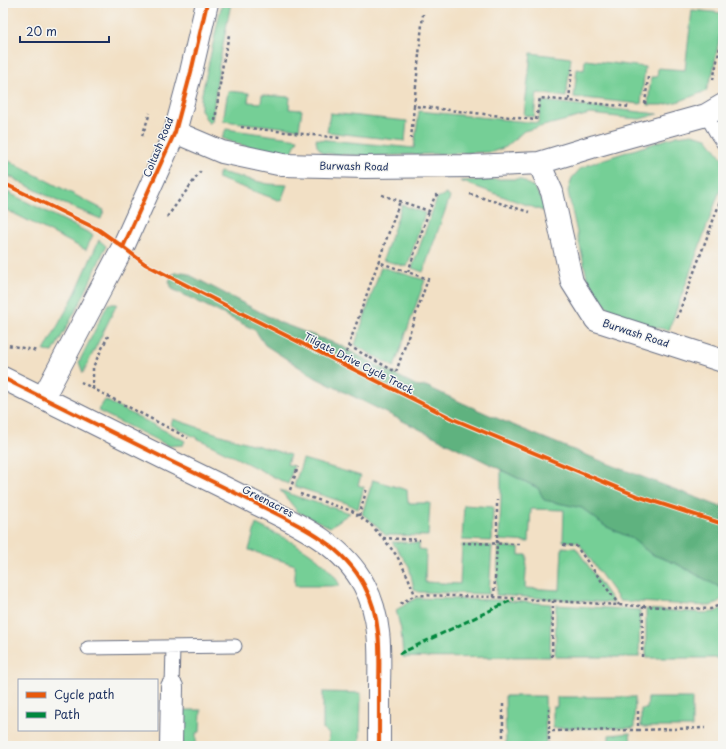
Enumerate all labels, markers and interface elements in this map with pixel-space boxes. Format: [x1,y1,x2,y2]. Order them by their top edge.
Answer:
scale bar [20,18,109,44]
text: 20 m [26,22,57,40]
street label: Coltash Road [139,114,176,179]
street label: Burwash Road [319,157,389,174]
street label: Burwash Road [601,315,672,350]
street label: Tilgate Drive Cycle Track [301,328,417,398]
street label: Greenacres [240,481,297,520]
legend [18,679,158,731]
text: Cycle path [54,685,115,703]
text: Path [54,705,80,723]

